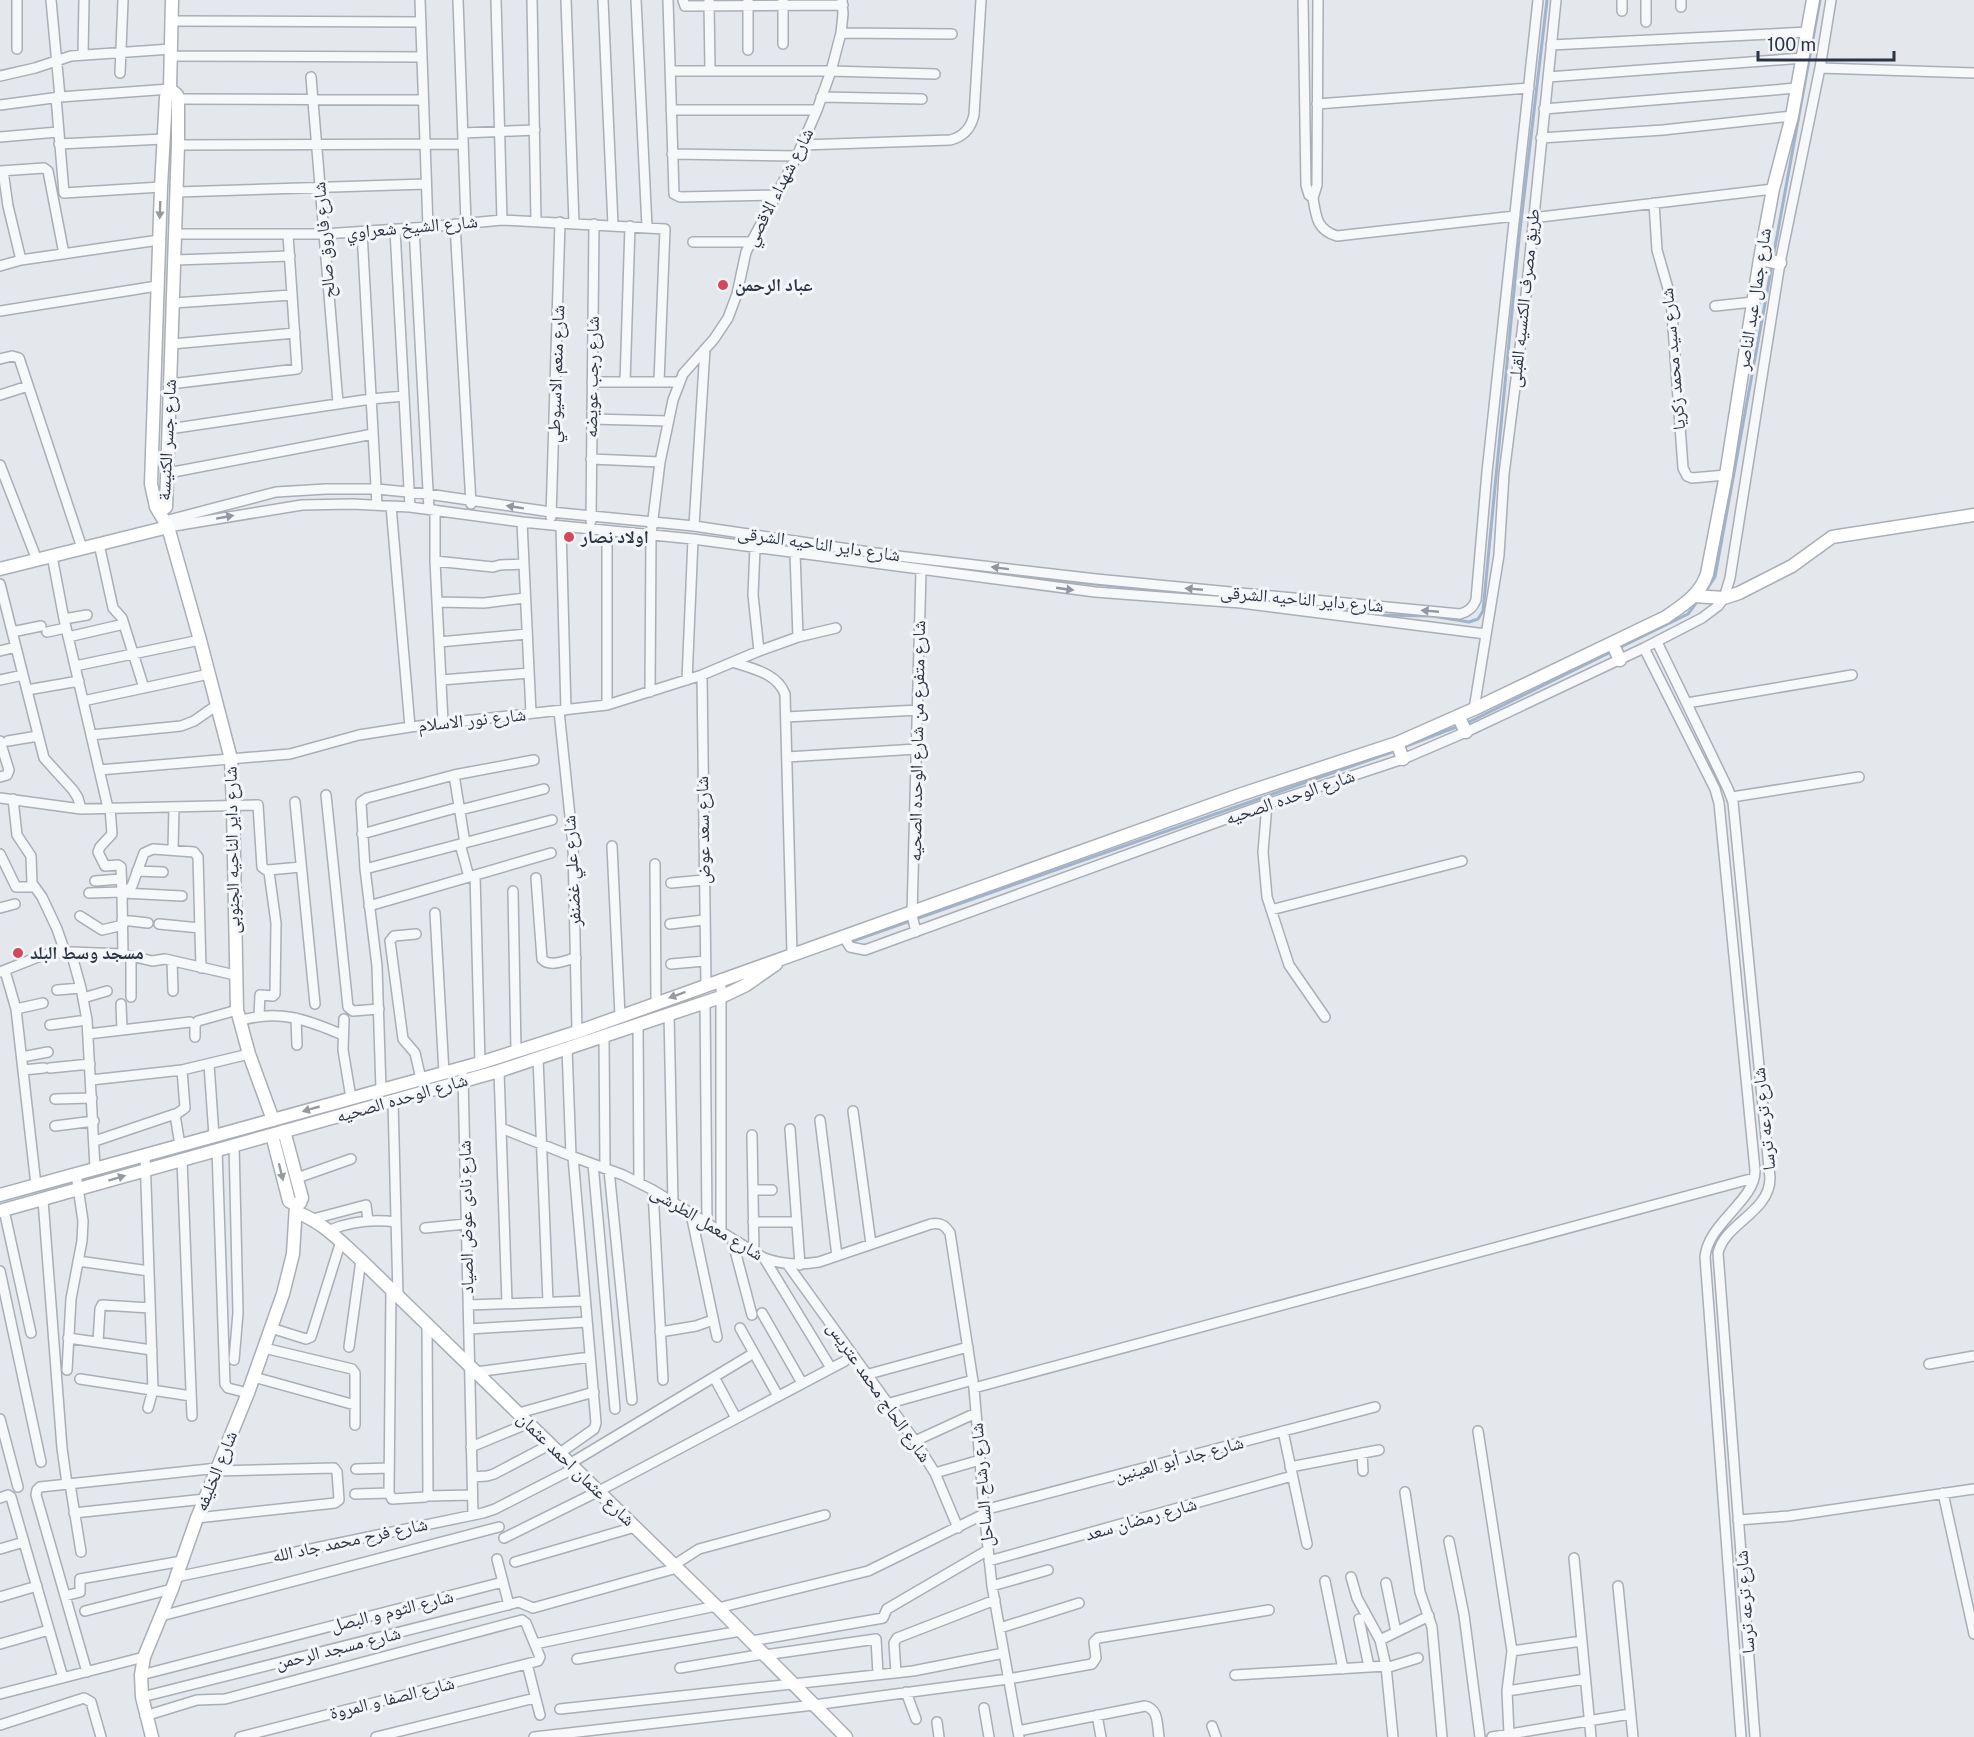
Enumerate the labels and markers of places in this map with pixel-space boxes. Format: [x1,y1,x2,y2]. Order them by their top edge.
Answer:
place label: عباد الرحمن [735,274,813,296]
marker: عباد الرحمن [716,278,730,292]
place label: اولاد نصار [580,526,649,547]
marker: اولاد نصار [562,530,576,544]
place label: مسجد وسط البلد [30,942,144,964]
marker: مسجد وسط البلد [11,946,25,960]

